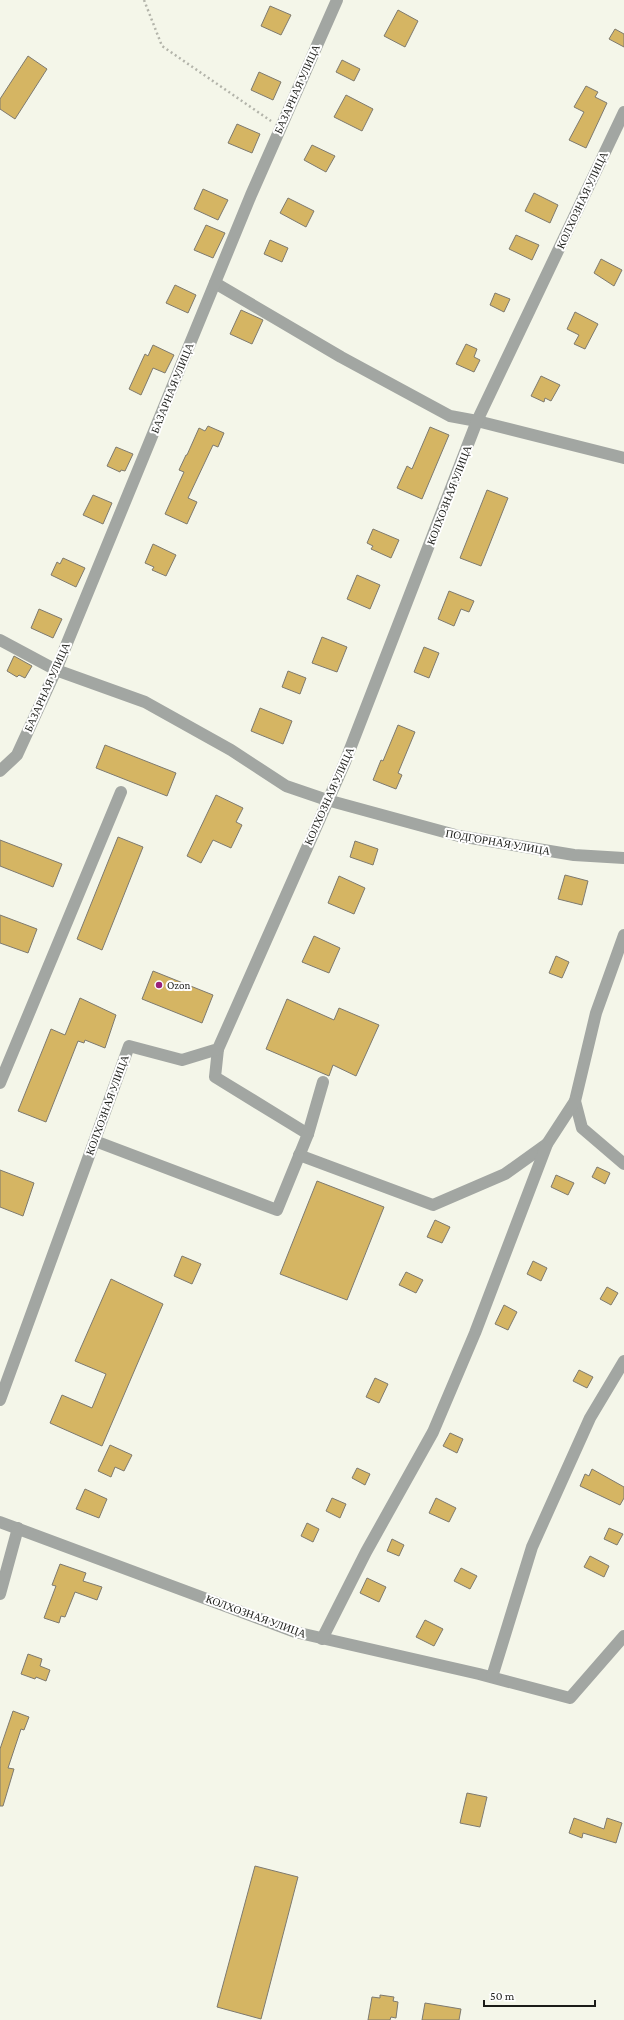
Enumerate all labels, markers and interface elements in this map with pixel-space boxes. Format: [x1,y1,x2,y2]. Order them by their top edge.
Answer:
street label: БАЗАРНАЯ УЛИЦА [272,42,322,136]
street label: КОЛХОЗНАЯ УЛИЦА [554,149,610,251]
street label: БАЗАРНАЯ УЛИЦА [148,341,196,435]
street label: КОЛХОЗНАЯ УЛИЦА [424,443,474,547]
street label: БАЗАРНАЯ УЛИЦА [22,640,72,734]
street label: КОЛХОЗНАЯ УЛИЦА [302,745,356,847]
street label: ПОДГОРНАЯ УЛИЦА [445,827,551,857]
place label: Ozon [167,979,190,991]
marker: Ozon [154,980,164,990]
street label: КОЛХОЗНАЯ УЛИЦА [83,1053,131,1157]
street label: КОЛХОЗНАЯ УЛИЦА [204,1592,308,1640]
scale bar [484,1982,595,2008]
text: 50 m [490,1989,515,2003]

